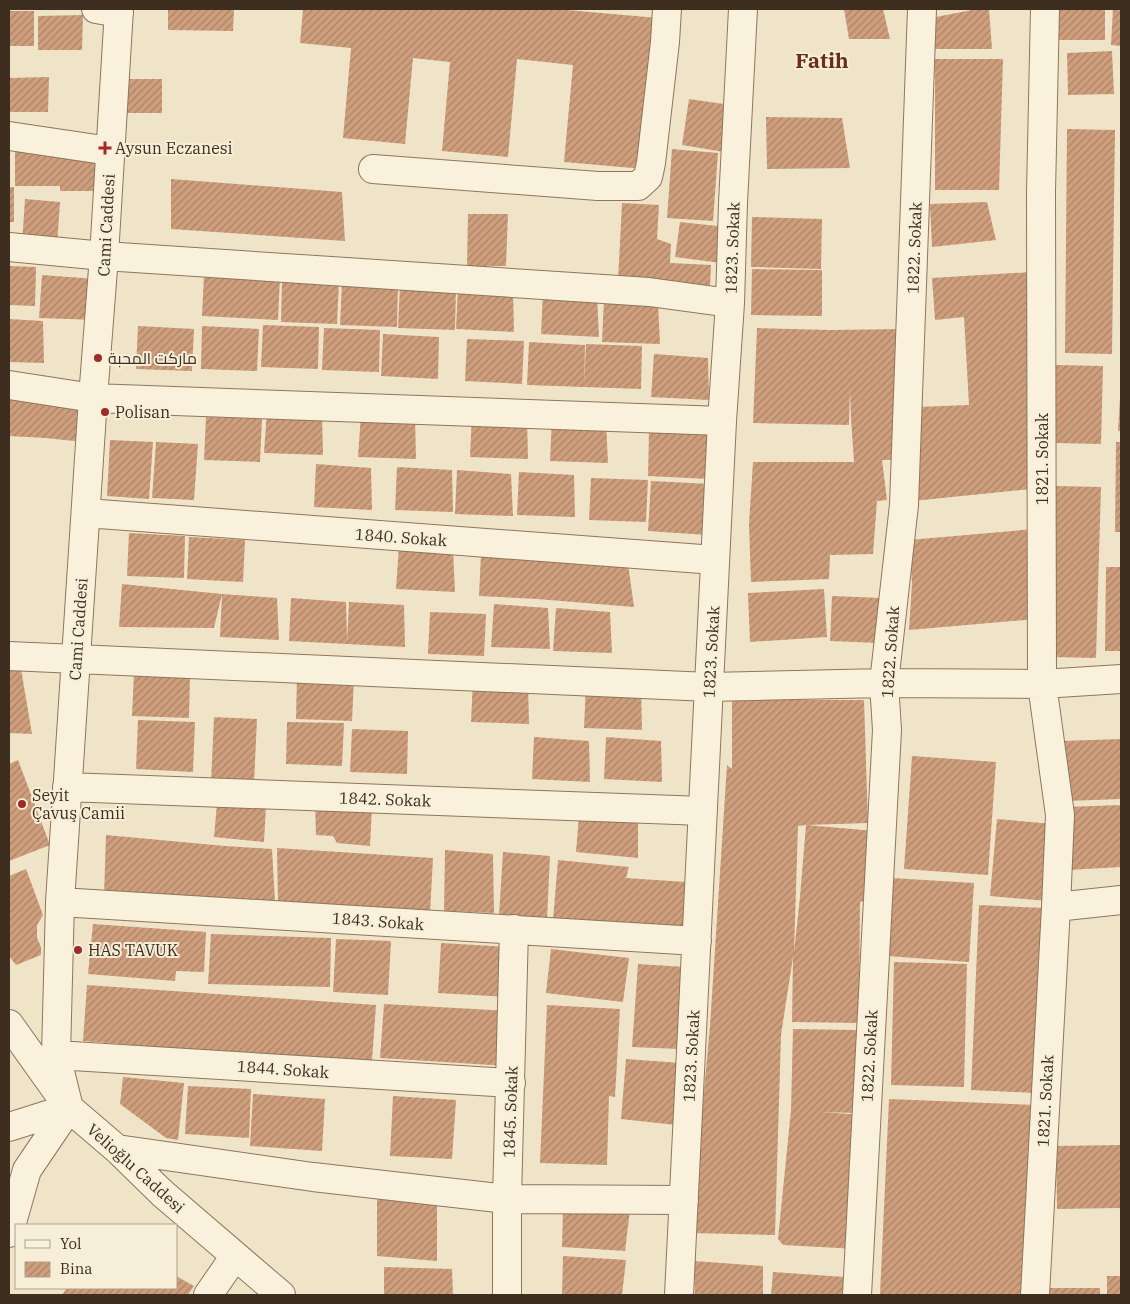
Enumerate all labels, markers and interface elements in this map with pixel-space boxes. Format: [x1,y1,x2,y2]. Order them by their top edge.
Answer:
district label: Fatih [795,46,849,74]
place label: Aysun Eczanesi [115,138,233,158]
marker: Aysun Eczanesi [99,142,111,154]
street label: Cami Caddesi [93,173,119,277]
street label: 1823. Sokak [720,201,744,294]
street label: 1822. Sokak [902,201,926,294]
place label: ماركت المحبة [108,348,197,368]
marker: ماركت المحبة [92,352,104,364]
place label: Polisan [115,402,170,422]
marker: Polisan [99,406,111,418]
street label: 1821. Sokak [1032,412,1052,505]
street label: 1840. Sokak [354,524,448,550]
street label: Cami Caddesi [64,577,92,681]
street label: 1823. Sokak [699,605,723,699]
street label: 1822. Sokak [877,605,903,699]
place label: Seyit Çavuş Camii [32,785,125,823]
street label: 1842. Sokak [339,787,432,811]
marker: Seyit Çavuş Camii [16,798,28,810]
street label: 1843. Sokak [331,908,425,934]
place label: HAS TAVUK [88,940,178,960]
marker: HAS TAVUK [72,944,84,956]
street label: 1823. Sokak [679,1009,703,1103]
street label: 1822. Sokak [857,1009,881,1103]
street label: 1821. Sokak [1033,1054,1057,1148]
street label: 1844. Sokak [236,1056,330,1082]
street label: 1845. Sokak [498,1065,522,1158]
street label: Velioğlu Caddesi [83,1119,189,1217]
legend [15,1224,178,1289]
text: Yol [60,1234,81,1253]
text: Bina [60,1259,93,1278]

